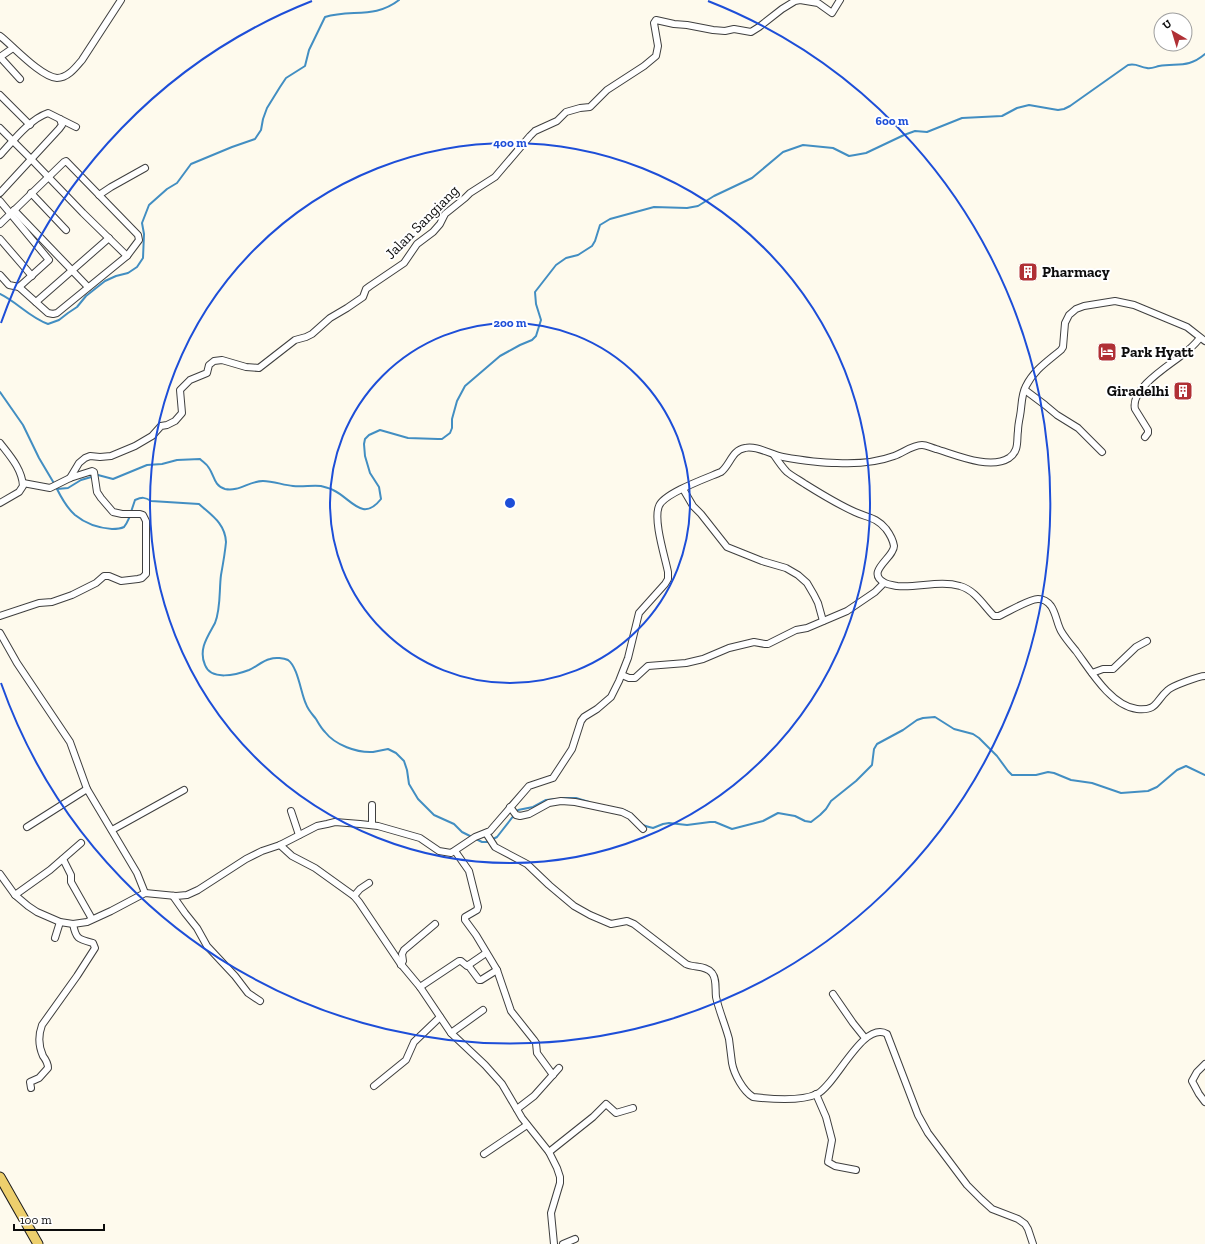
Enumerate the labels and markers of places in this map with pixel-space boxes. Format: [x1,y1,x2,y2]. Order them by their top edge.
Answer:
building icon: Pharmacy [1017,261,1039,283]
place label: Pharmacy [1042,263,1110,281]
hotel icon: Park Hyatt [1096,341,1118,363]
place label: Park Hyatt [1121,343,1194,361]
building icon: Giradelhi [1172,380,1194,402]
place label: Giradelhi [1107,382,1170,400]
centre of rings [503,496,517,510]

